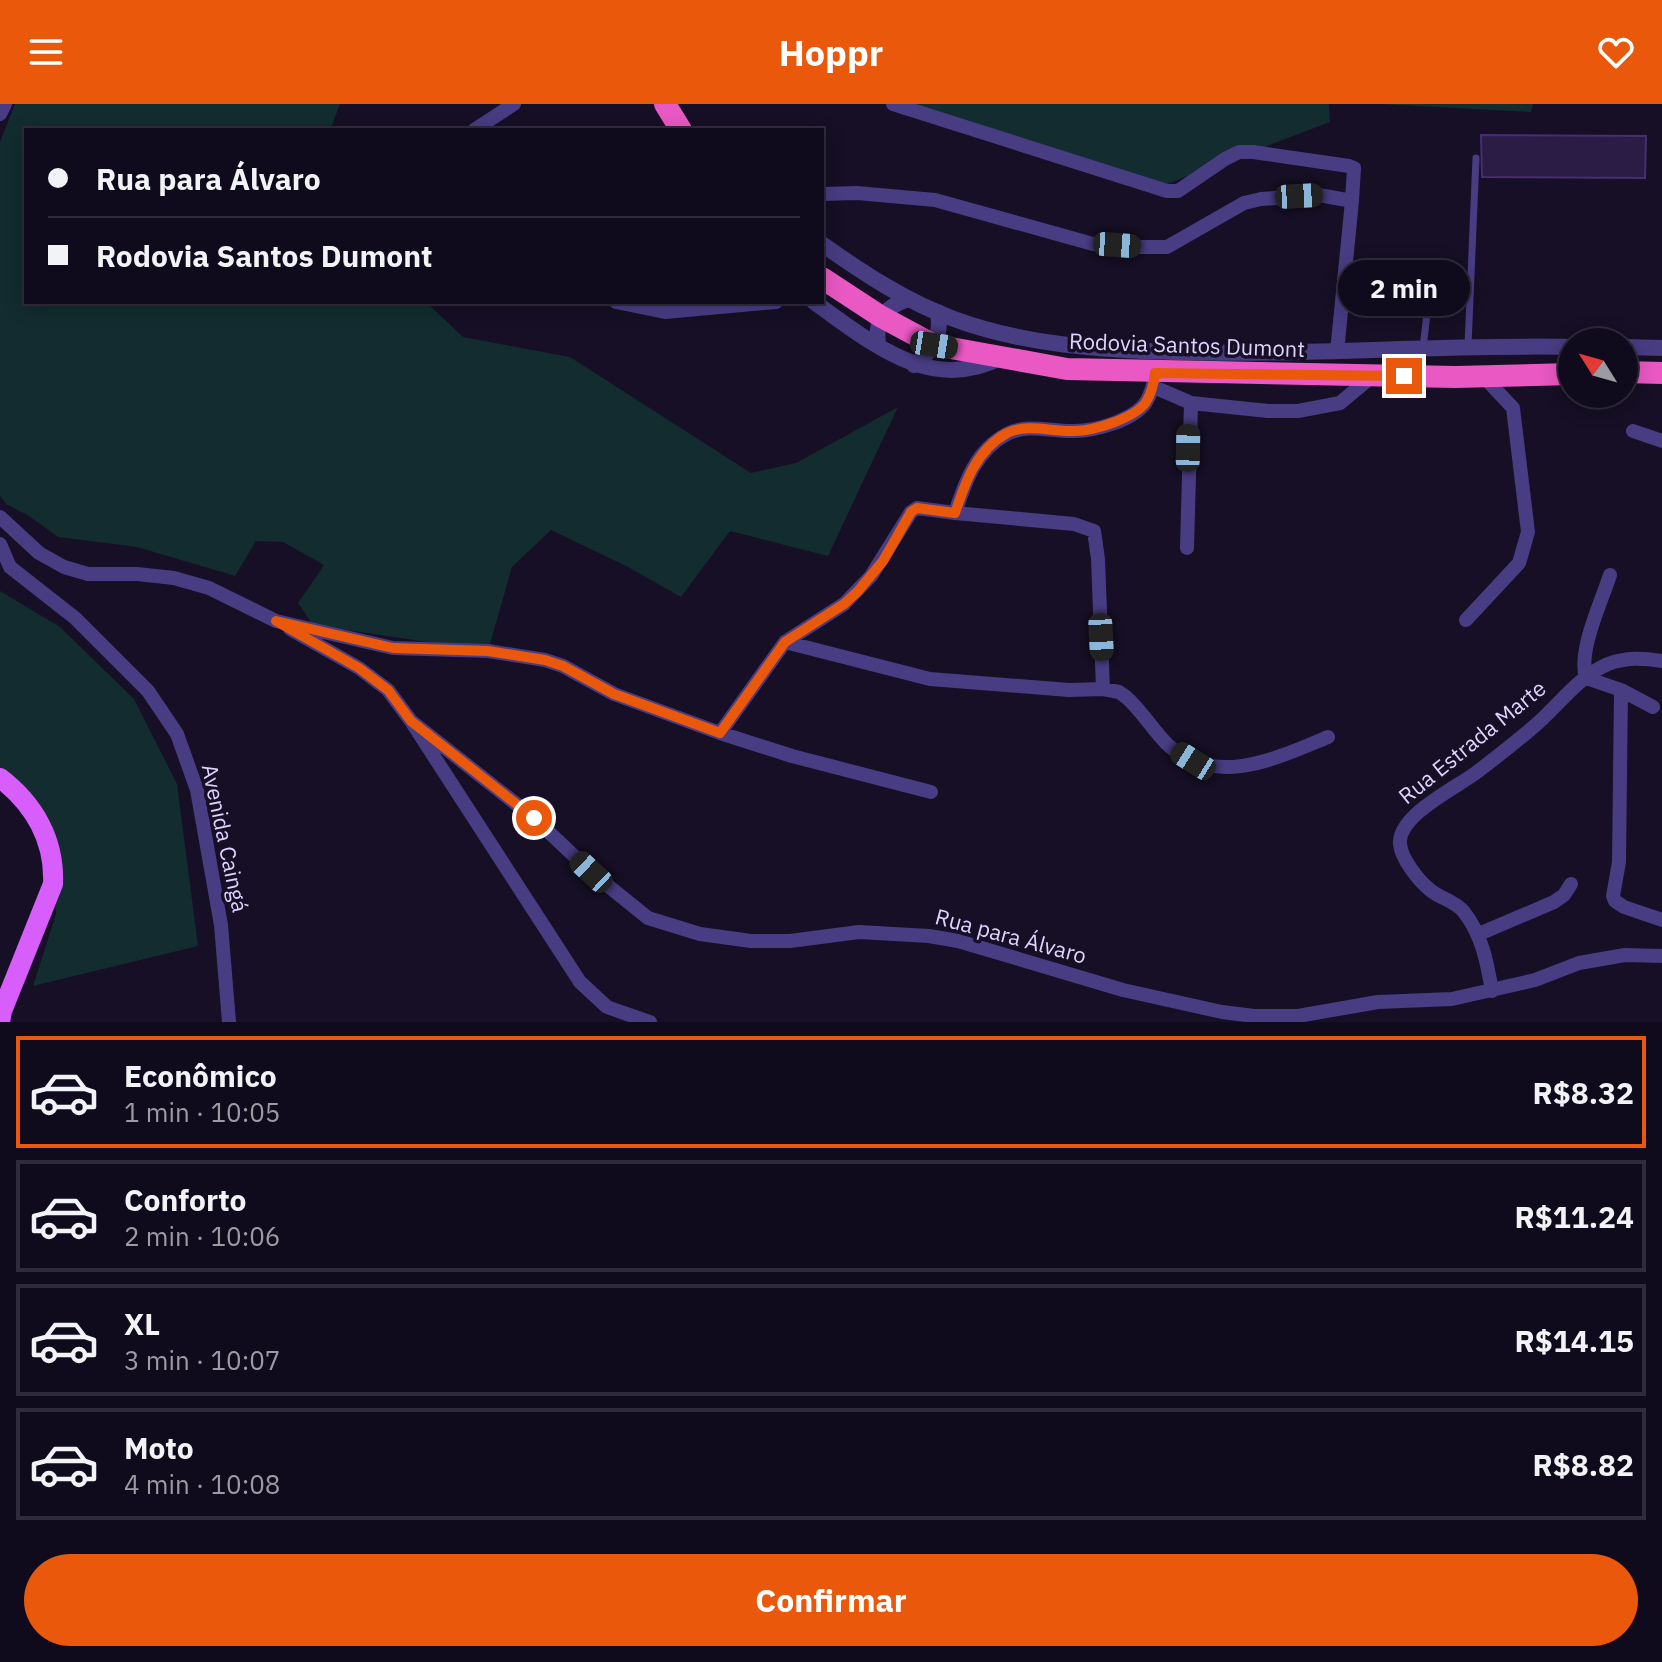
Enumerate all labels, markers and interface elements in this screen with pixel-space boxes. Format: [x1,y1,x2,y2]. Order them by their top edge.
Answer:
text: Hoppr [779,29,883,76]
icon: menu [24,30,68,74]
icon: heart [1594,30,1638,74]
text: Rua para Álvaro [96,159,321,198]
car [1274,183,1324,209]
car [1092,231,1142,259]
text: Rodovia Santos Dumont [96,236,433,275]
callout: 2 min [1338,260,1470,316]
text: 2 min [1370,271,1438,305]
street label: Rodovia Santos Dumont [1069,326,1306,363]
north arrow [1558,328,1638,408]
map controls [1558,328,1638,408]
car [908,329,960,361]
route end [1386,358,1422,394]
car [1176,424,1200,472]
car [1088,612,1114,662]
street label: Rua Estrada Marte [1392,673,1551,810]
car [1166,738,1220,784]
street label: Avenida Caingá [196,761,255,915]
route start [516,800,552,836]
car [565,847,617,897]
street label: Rua para Álvaro [932,901,1090,970]
icon: car [28,1056,100,1128]
text: Econômico [124,1056,277,1095]
text: R$8.32 [1532,1073,1634,1112]
text: 1 min · 10:05 [124,1095,280,1129]
icon: car [28,1180,100,1252]
text: Conforto [124,1180,247,1219]
text: R$11.24 [1514,1197,1634,1236]
text: 2 min · 10:06 [124,1219,280,1253]
icon: car [28,1304,100,1376]
text: XL [124,1304,160,1343]
text: R$14.15 [1514,1321,1634,1360]
text: 3 min · 10:07 [124,1343,280,1377]
icon: car [28,1428,100,1500]
text: Moto [124,1428,194,1467]
text: R$8.82 [1532,1445,1634,1484]
text: 4 min · 10:08 [124,1467,280,1501]
button: Confirmar [24,1554,1638,1646]

